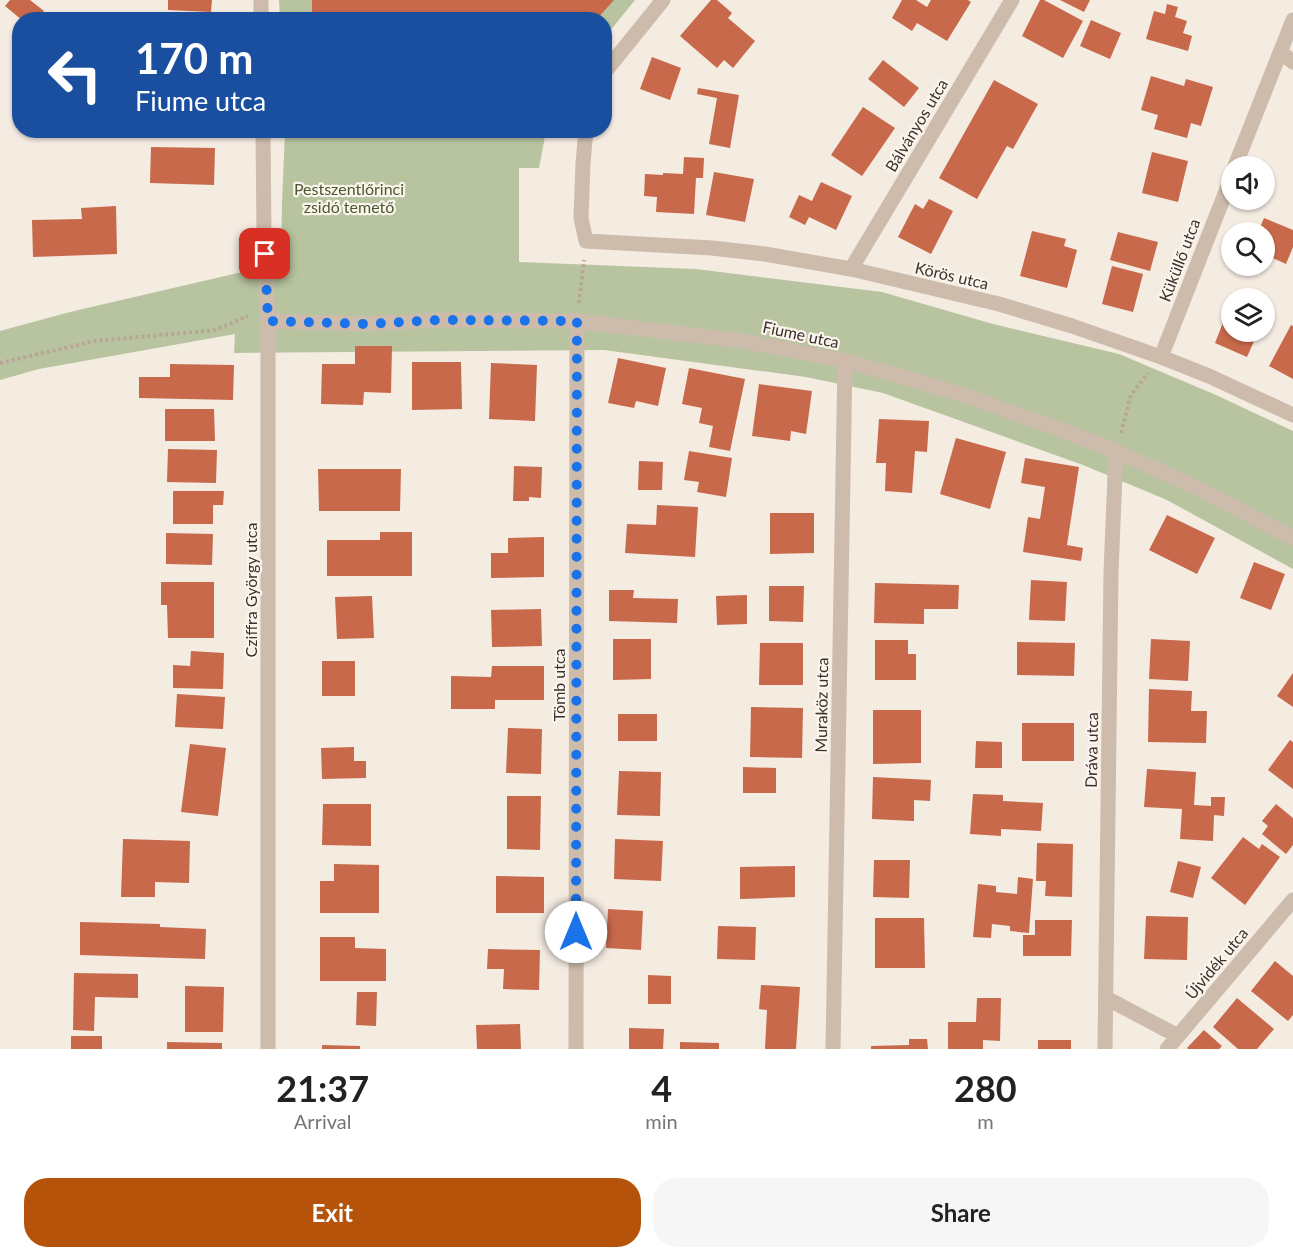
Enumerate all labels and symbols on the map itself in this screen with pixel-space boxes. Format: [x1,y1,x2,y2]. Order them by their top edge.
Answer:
street label: Bálványos utca [881,75,951,175]
park label: Pestszentlőrinci zsidó temető [294,179,404,216]
street label: Küküllő utca [1155,216,1203,304]
pin [239,228,290,279]
street label: Körös utca [913,257,991,293]
street label: Fiume utca [761,317,841,351]
street label: Cziffra György utca [241,523,260,657]
street label: Tömb utca [549,648,568,722]
street label: Muraköz utca [811,657,831,753]
street label: Dráva utca [1081,712,1101,788]
position arrow [544,900,608,964]
street label: Újvidék utca [1181,923,1251,1003]

